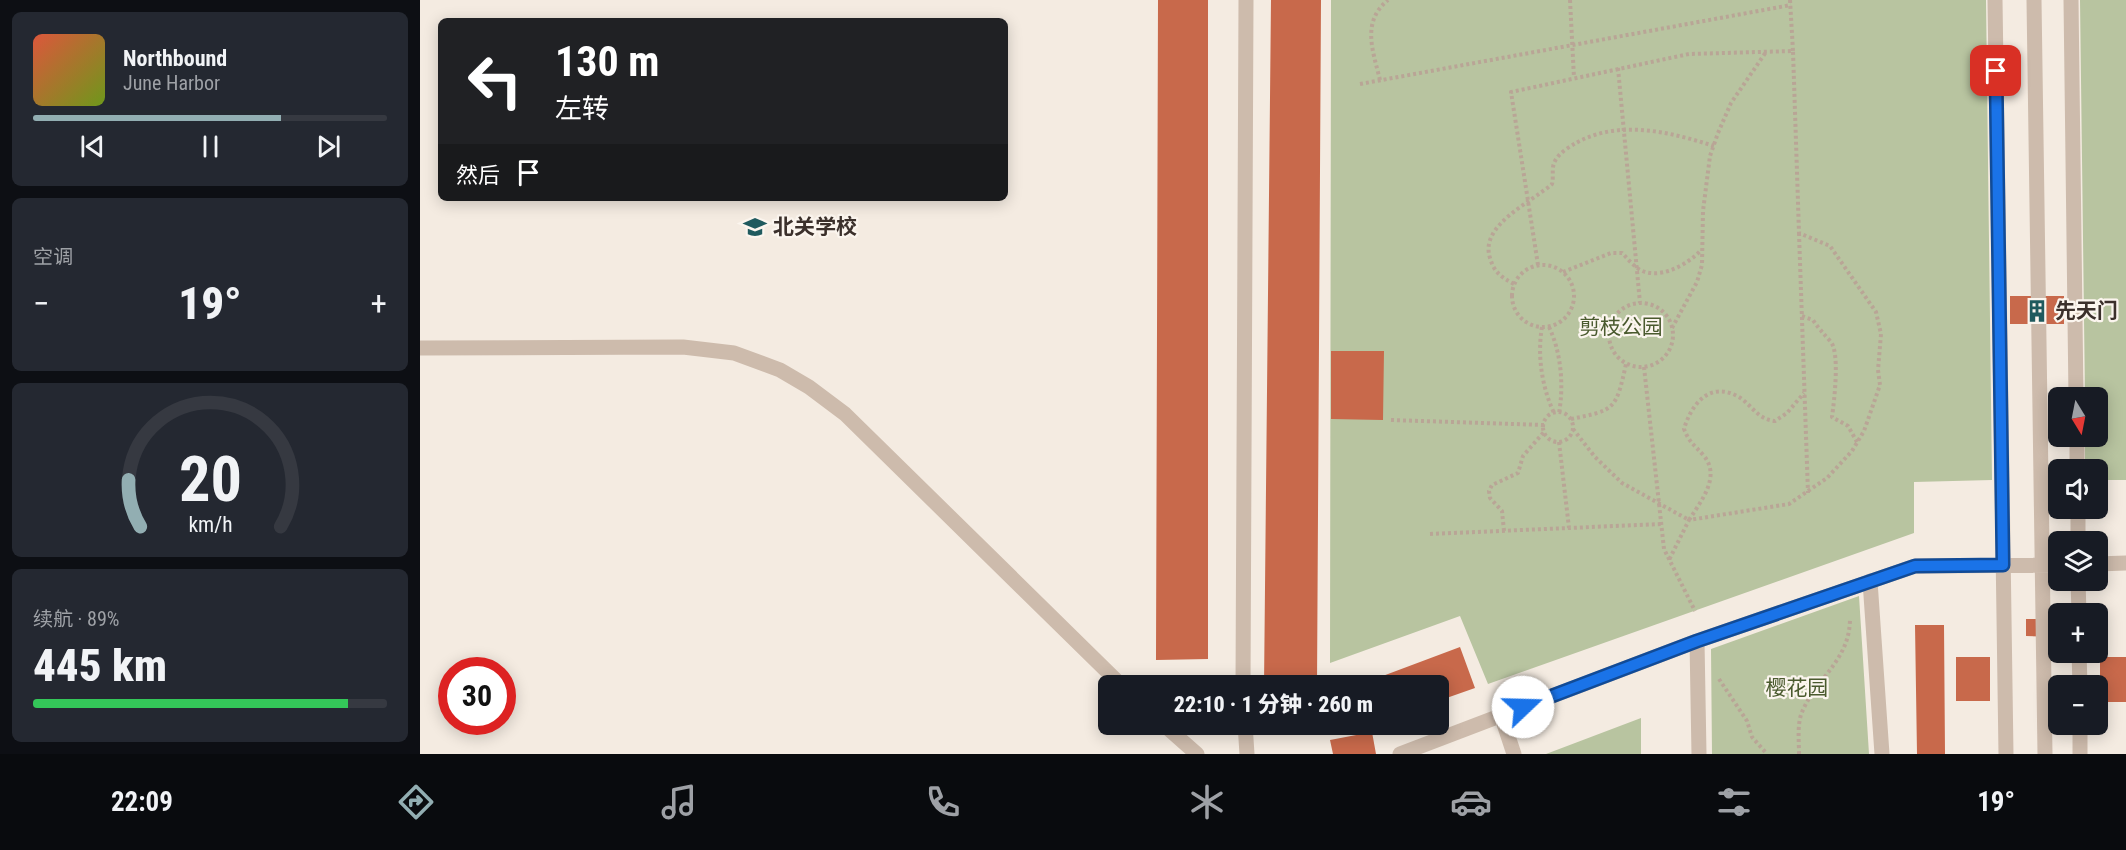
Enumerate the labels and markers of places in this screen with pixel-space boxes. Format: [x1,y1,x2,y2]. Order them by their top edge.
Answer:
pin [1970,45,2021,96]
school or university icon: 北关学校 [742,214,768,240]
place label: 北关学校 [773,215,857,239]
building icon: 先天门 [2024,298,2050,324]
place label: 先天门 [2055,299,2118,323]

